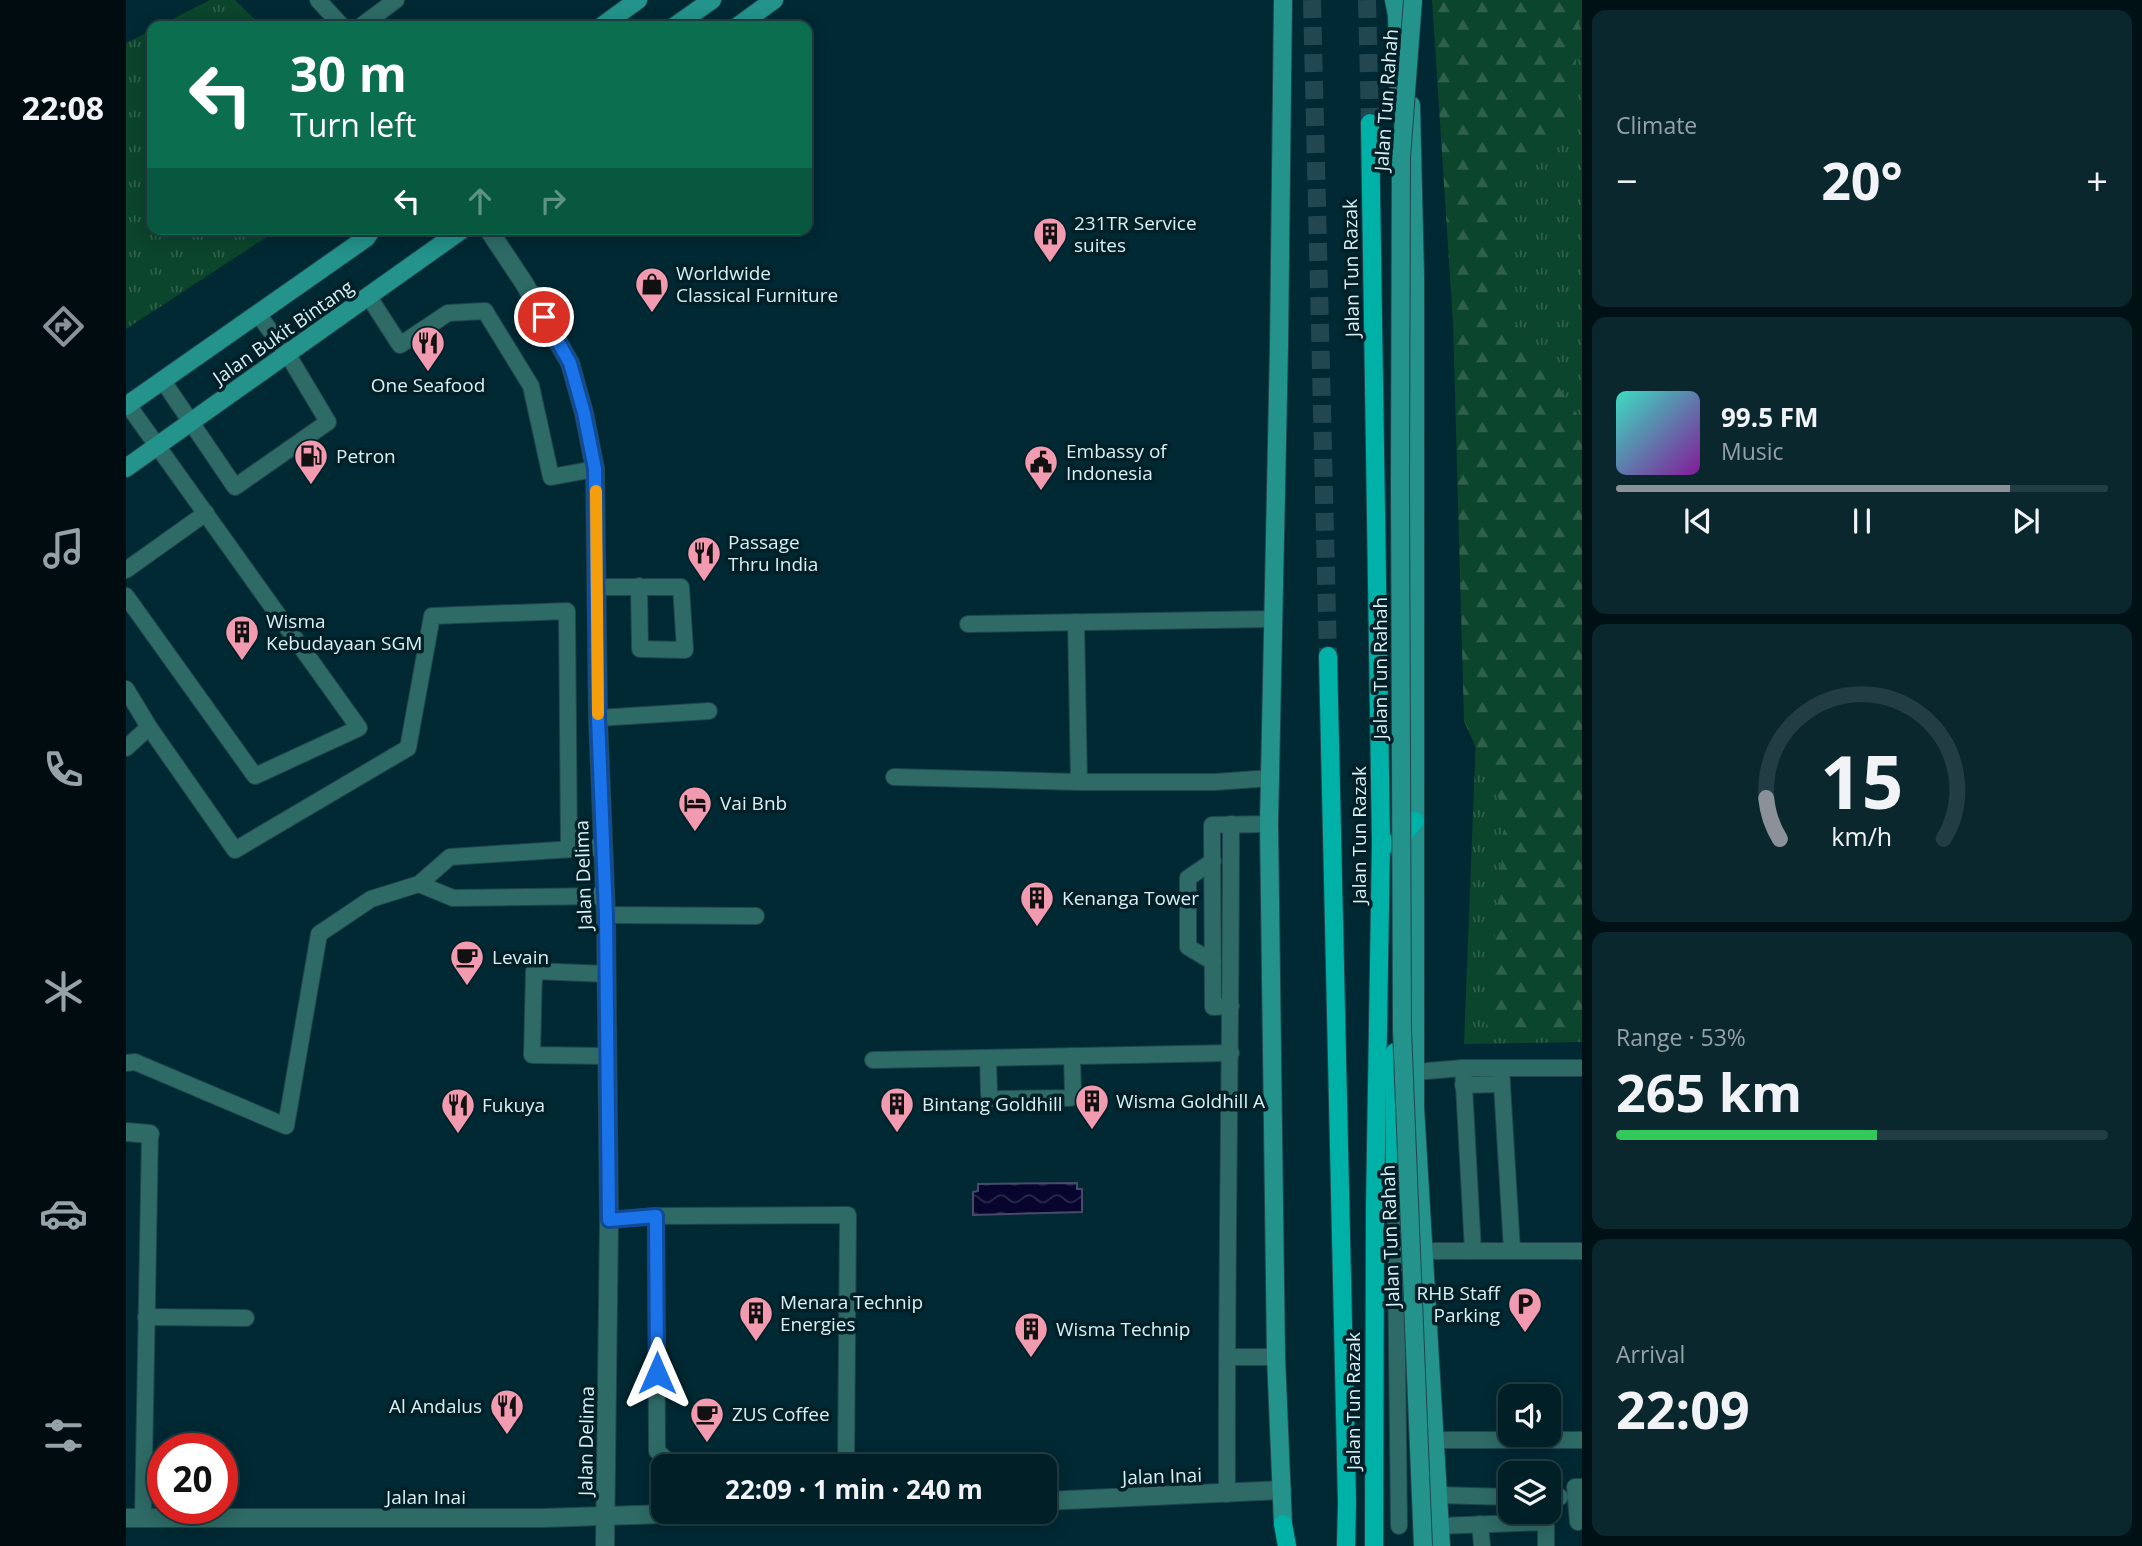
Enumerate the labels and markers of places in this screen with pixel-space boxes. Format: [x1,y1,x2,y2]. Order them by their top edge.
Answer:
place label: 231TR Service suites [1074,210,1197,258]
building icon: 231TR Service suites [1031,215,1069,264]
place label: Worldwide Classical Furniture [676,260,838,308]
shop icon: Worldwide Classical Furniture [633,265,671,314]
pin [514,287,574,347]
restaurant icon: One Seafood [409,324,447,373]
place label: One Seafood [371,372,485,398]
fuel station icon: Petron [292,437,330,486]
place label: Embassy of Indonesia [1066,438,1168,486]
place label: Petron [336,443,396,469]
public building icon: Embassy of Indonesia [1022,443,1060,492]
place label: Passage Thru India [728,529,818,577]
restaurant icon: Passage Thru India [685,534,723,583]
place label: Wisma Kebudayaan SGM [266,608,422,656]
building icon: Wisma Kebudayaan SGM [223,613,261,662]
hotel icon: Vai Bnb [676,784,714,833]
place label: Vai Bnb [720,790,787,816]
building icon: Kenanga Tower [1018,879,1056,928]
place label: Kenanga Tower [1062,885,1199,911]
cafe icon: Levain [448,938,486,987]
place label: Levain [492,944,549,970]
building icon: Wisma Goldhill A [1073,1082,1111,1131]
building icon: Bintang Goldhill [878,1085,916,1134]
restaurant icon: Fukuya [439,1086,477,1135]
place label: Wisma Goldhill A [1116,1088,1265,1114]
place label: Bintang Goldhill [922,1091,1063,1117]
place label: Fukuya [482,1092,545,1118]
place label: RHB Staff Parking [1417,1280,1501,1328]
parking icon: RHB Staff Parking [1506,1285,1544,1334]
place label: Menara Technip Energies [780,1289,923,1337]
building icon: Menara Technip Energies [737,1294,775,1343]
building icon: Wisma Technip [1012,1310,1050,1359]
place label: Wisma Technip [1056,1316,1190,1342]
restaurant icon: Al Andalus [488,1387,526,1436]
place label: Al Andalus [389,1393,482,1419]
cafe icon: ZUS Coffee [688,1395,726,1444]
place label: ZUS Coffee [732,1401,830,1427]

